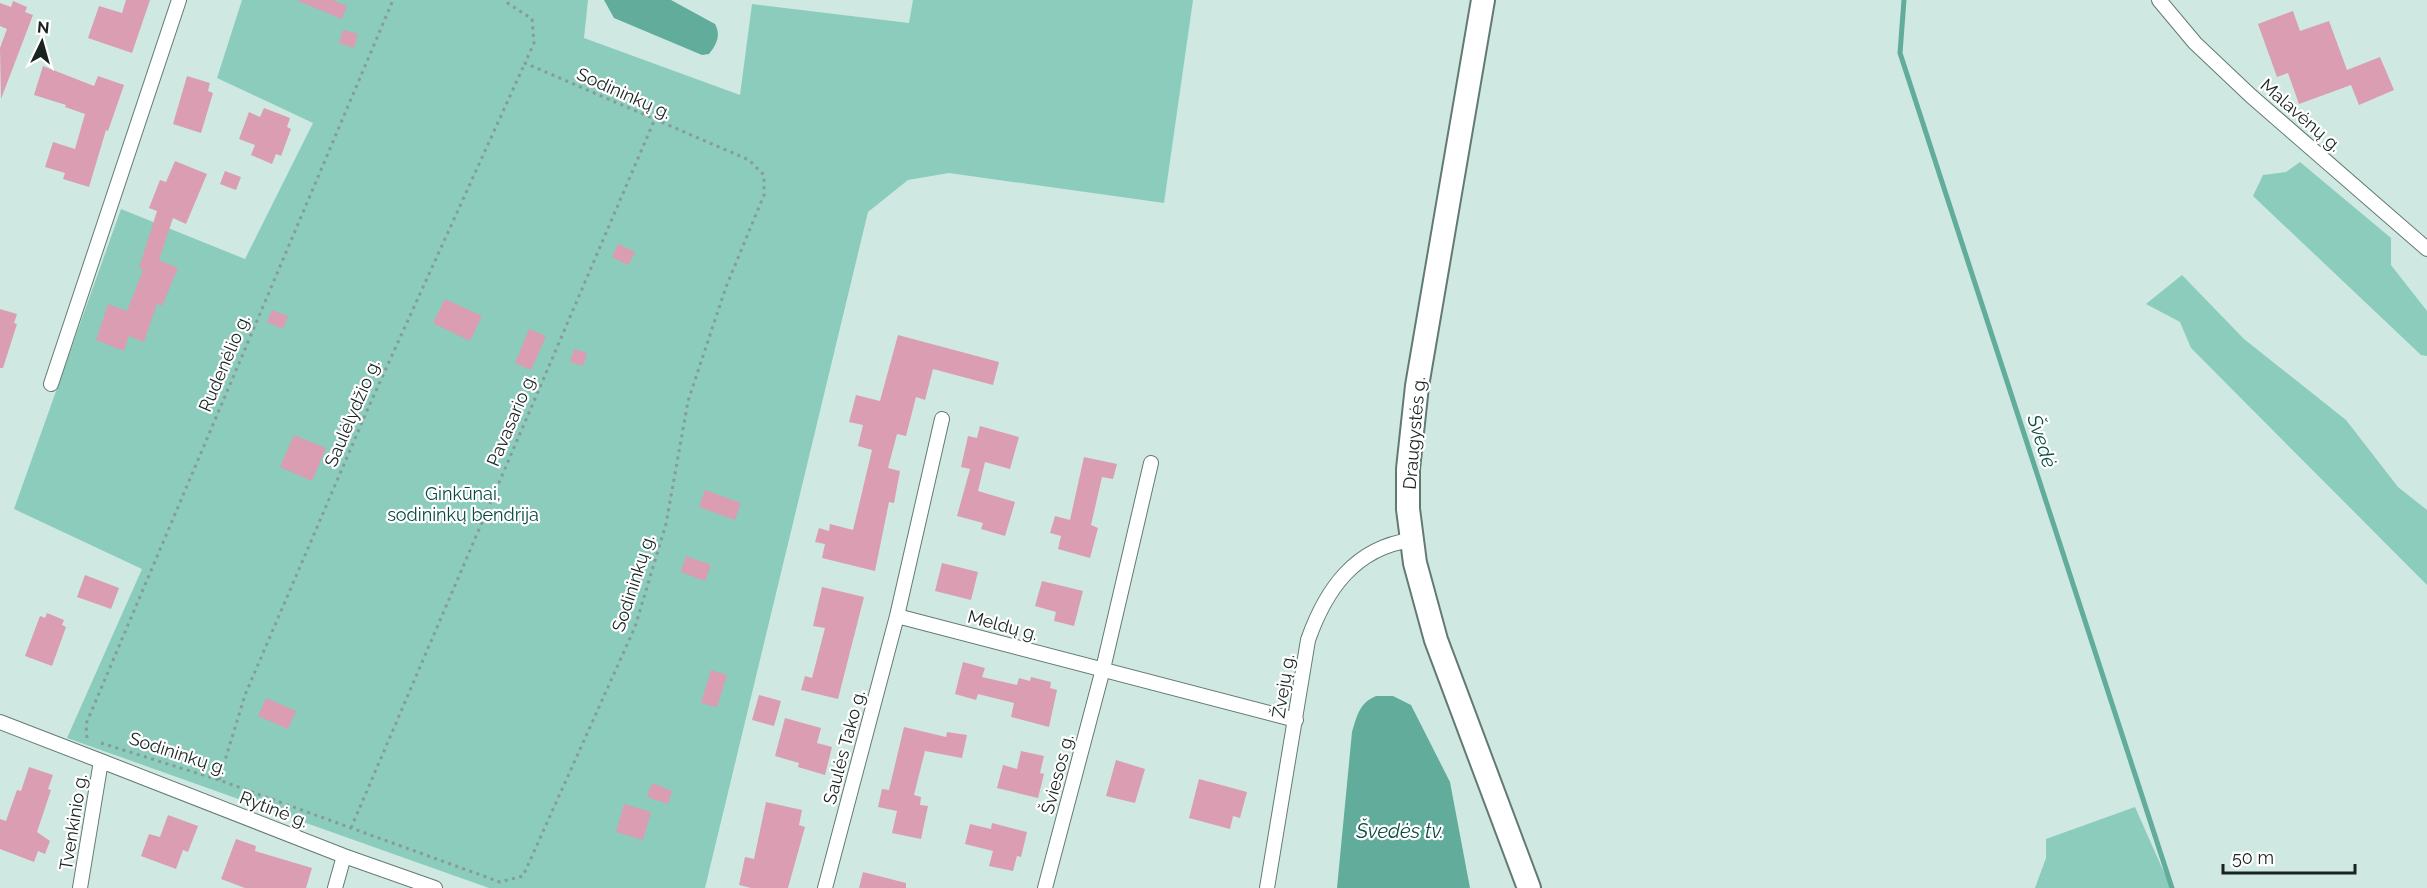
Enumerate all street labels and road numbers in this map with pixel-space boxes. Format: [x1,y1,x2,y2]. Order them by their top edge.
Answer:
street label: Sodininkų g. [574,63,674,123]
street label: Malavėnų g. [2256,74,2346,156]
street label: Rudenėlio g. [194,311,254,415]
street label: Saulėlydžio g. [320,356,384,470]
street label: Pavasario g. [482,371,540,469]
street label: Draugystės g. [1399,376,1429,490]
street label: Sodininkų g. [607,532,659,634]
street label: Meldų g. [965,606,1041,644]
street label: Žvejų g. [1267,652,1298,720]
street label: Saulės Tako g. [819,688,869,806]
street label: Sodininkų g. [127,727,229,779]
street label: Šviesos g. [1035,731,1078,816]
street label: Tvenkinio g. [55,772,91,872]
street label: Rytinė g. [237,786,311,832]

